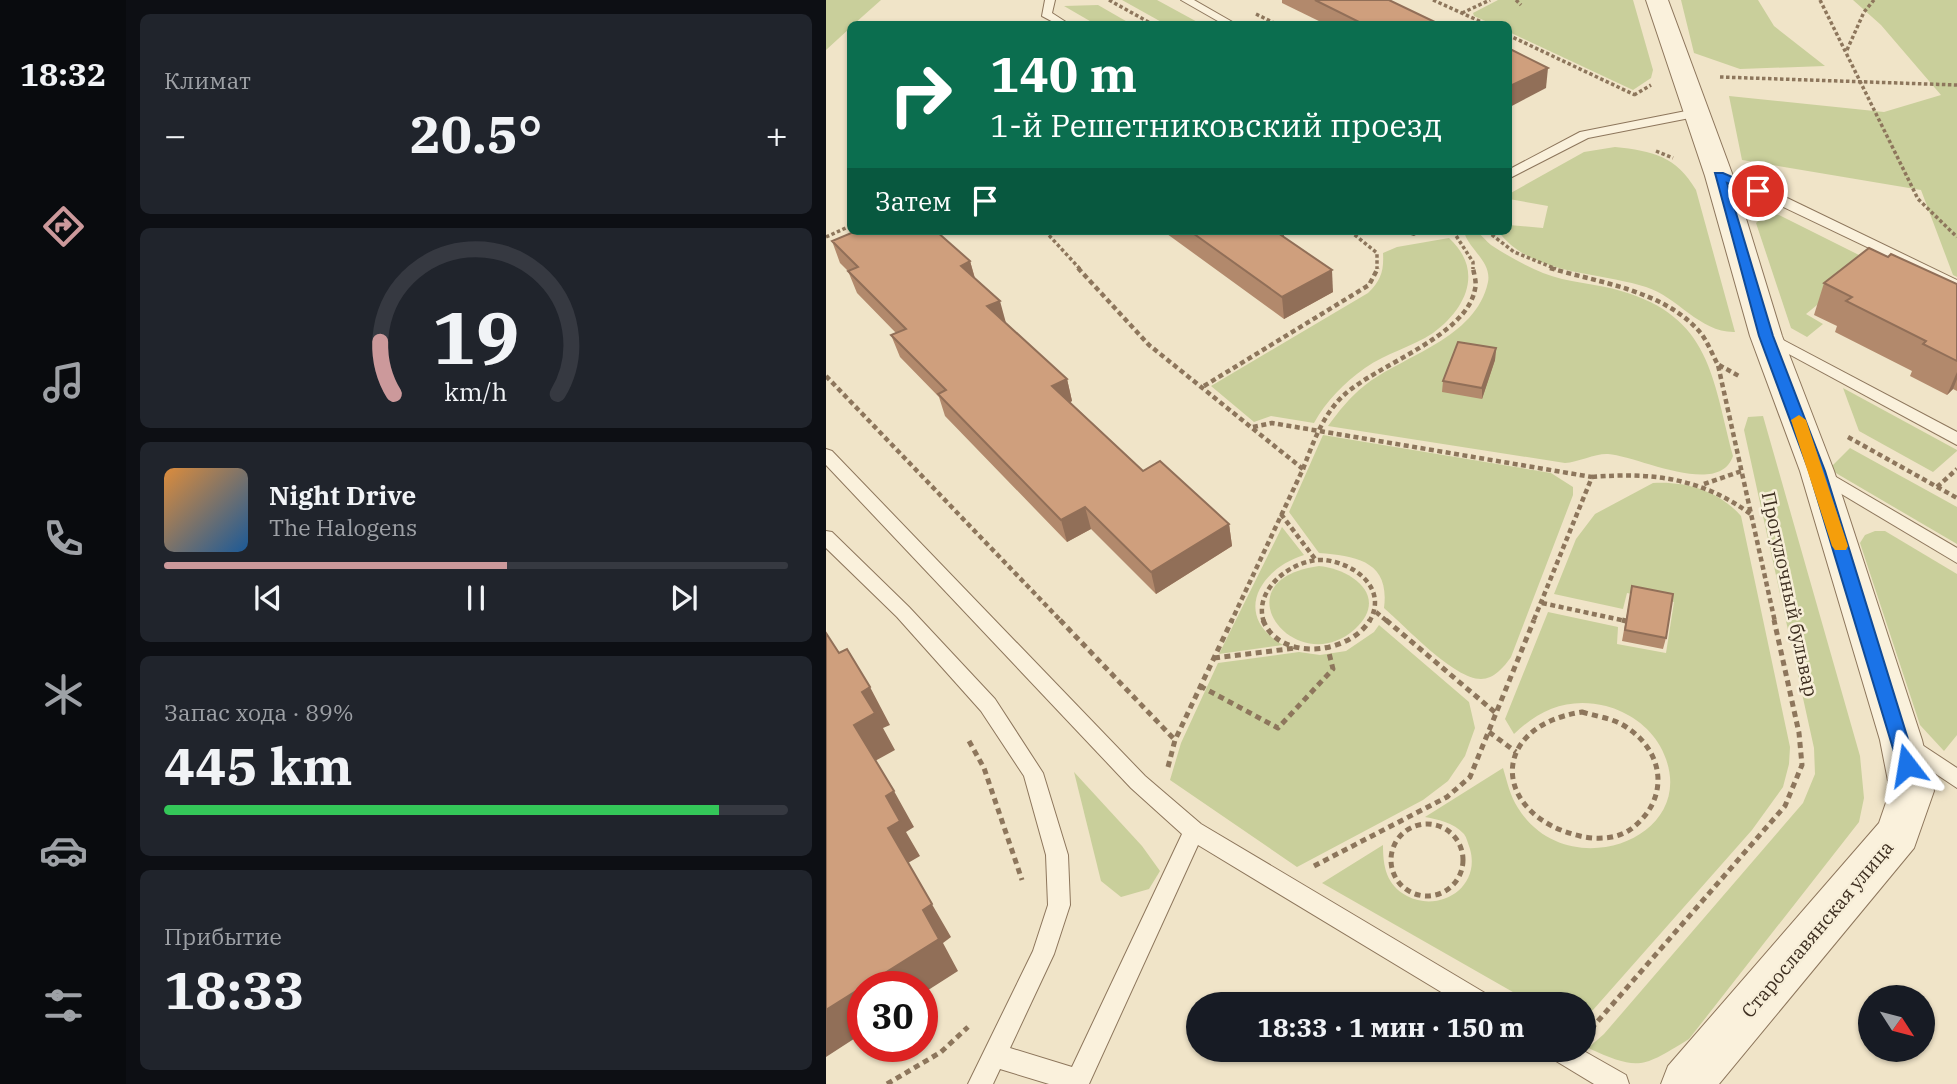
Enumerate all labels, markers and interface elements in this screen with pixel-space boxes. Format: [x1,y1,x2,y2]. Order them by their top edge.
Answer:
text: 140 m [990,42,1137,105]
icon: right [875,49,966,140]
text: 18:32 [20,53,106,95]
text: Климат [164,65,251,95]
text: 20.5° [410,100,542,167]
text: 1-й Решетниковский проезд [990,104,1442,146]
text: − [164,110,187,159]
text: + [765,110,788,159]
pin [1728,161,1788,221]
icon: arrive [1739,172,1777,210]
icon: arrive [966,182,1004,220]
text: Затем [875,184,952,218]
icon: directions [39,202,88,251]
text: 19 [432,289,520,384]
icon: music [39,358,88,407]
text: km/h [444,375,508,408]
text: Night Drive [269,478,416,512]
street label: Прогулочный бульвар [1757,489,1823,699]
text: The Halogens [269,512,417,542]
icon: phone [39,514,88,563]
icon: previous [249,579,287,617]
icon: pause [457,579,495,617]
icon: next [665,579,703,617]
icon: climate [39,670,88,719]
text: Запас хода · 89% [164,697,354,727]
position arrow [1870,728,1944,802]
text: 445 km [164,732,353,799]
icon: car [39,826,88,875]
street label: Старославянская улица [1736,836,1898,1022]
text: Прибытие [164,921,282,951]
text: 18:33 [164,956,305,1023]
speed limit sign: 30 [847,971,938,1062]
icon: filters [39,981,88,1030]
north arrow [1858,985,1936,1062]
map controls [1858,985,1935,1062]
text: 18:33 · 1 мин · 150 m [1257,1010,1525,1044]

